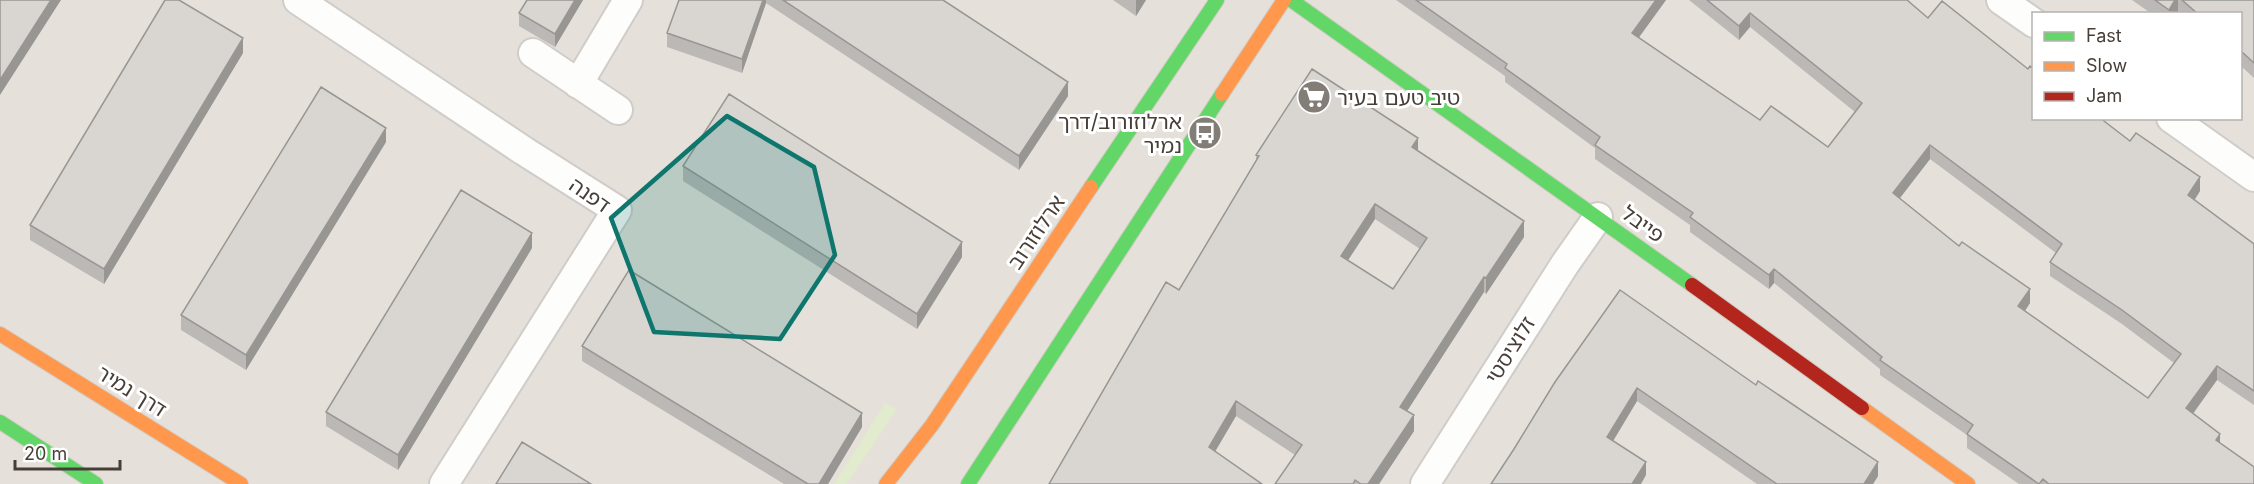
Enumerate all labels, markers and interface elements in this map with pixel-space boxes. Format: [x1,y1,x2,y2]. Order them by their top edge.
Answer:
legend [2032,12,2242,120]
text: Fast [2086,25,2122,46]
text: Slow [2086,55,2127,76]
supermarket icon: טיב טעם בעיר [1296,79,1332,115]
place label: טיב טעם בעיר [1337,85,1460,110]
text: Jam [2086,85,2122,106]
place label: ארלוזורוב/דרך נמיר [1058,109,1182,158]
bus stop icon: ארלוזורוב/דרך נמיר [1187,115,1223,151]
street label: דפנה [565,172,615,218]
street label: ארלוזורוב [1002,190,1070,274]
street label: פייבל [1617,200,1669,248]
street label: זלוציסטי [1480,312,1540,388]
street label: דרך נמיר [93,360,171,422]
scale bar [15,433,120,471]
text: 20 m [24,443,67,464]

